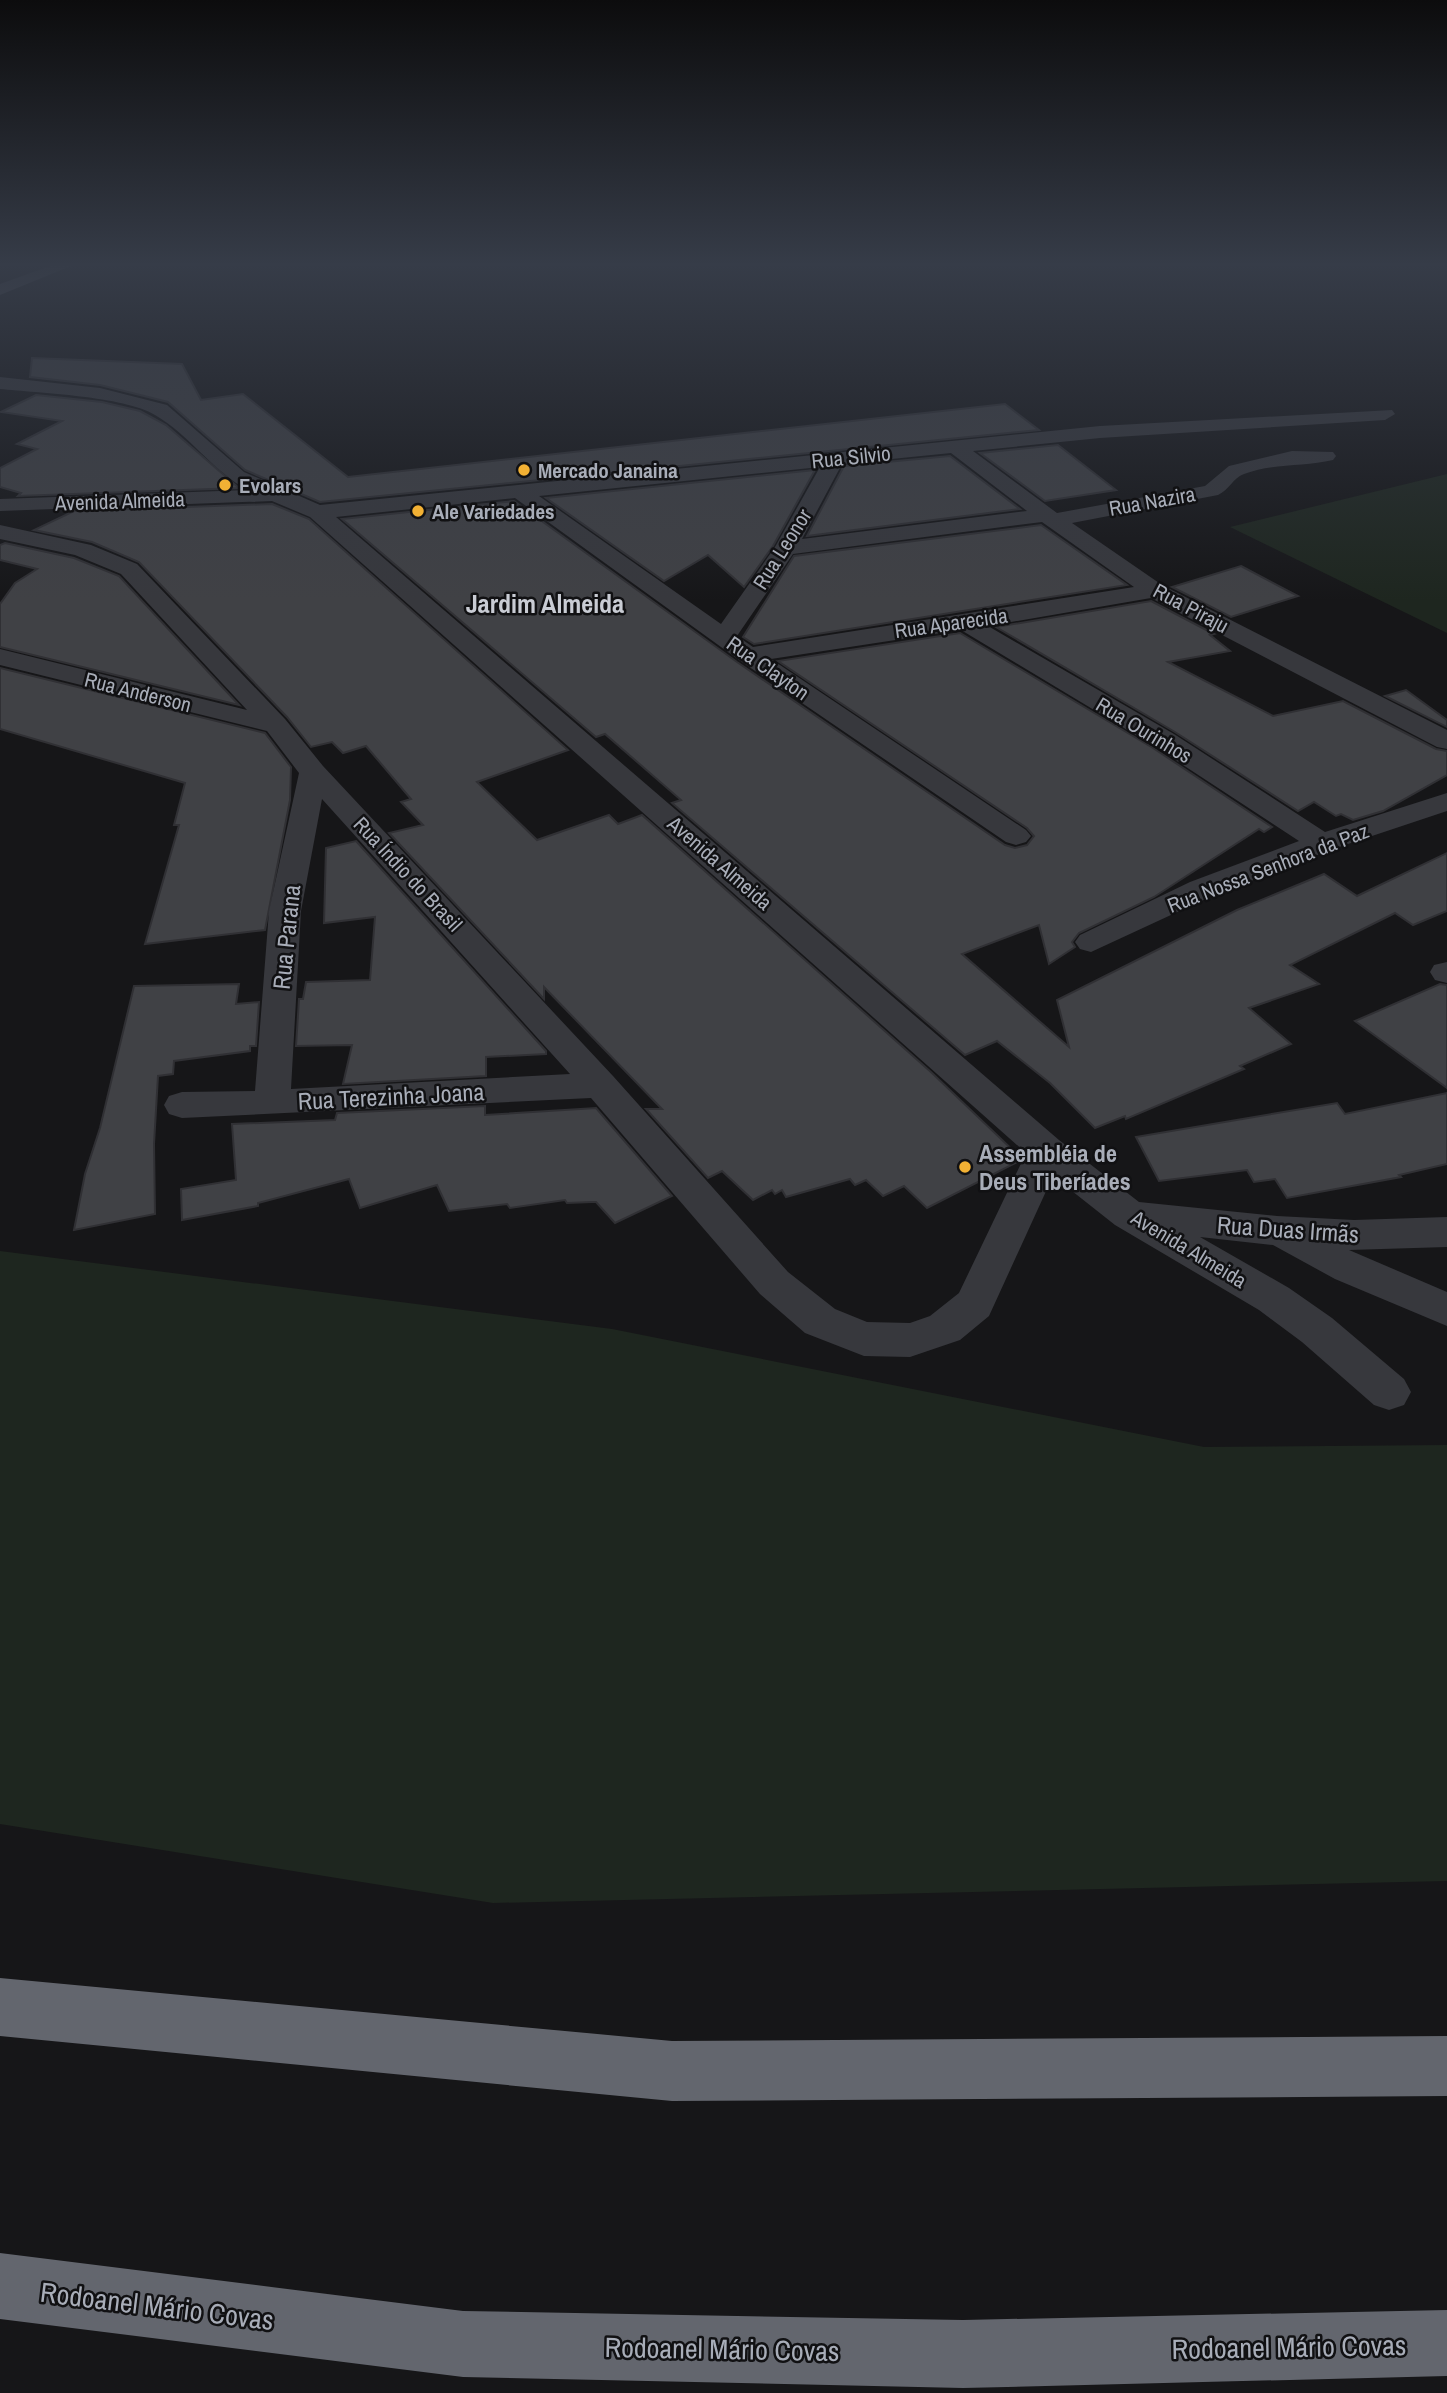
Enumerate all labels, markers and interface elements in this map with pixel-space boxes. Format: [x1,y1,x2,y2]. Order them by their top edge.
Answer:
street label: Rua Silvio [810,438,892,476]
place label: Mercado Janaina [538,456,678,485]
marker: Mercado Janaina [516,462,532,478]
place label: Evolars [239,471,301,500]
marker: Evolars [217,477,233,493]
street label: Rua Nazira [1107,479,1198,523]
street label: Avenida Almeida [54,484,186,518]
place label: Ale Variedades [432,497,555,526]
marker: Ale Variedades [410,503,426,519]
street label: Rua Leonor [746,503,818,595]
street label: Rua Piraju [1148,576,1234,640]
district label: Jardim Almeida [466,586,624,621]
street label: Rua Aparecida [893,601,1010,645]
street label: Rua Clayton [721,629,815,707]
street label: Rua Anderson [82,665,194,719]
street label: Rua Ourinhos [1091,690,1197,770]
street label: Avenida Almeida [661,809,779,917]
street label: Rua Índio do Brasil [347,810,469,938]
street label: Rua Nossa Senhora da Paz [1163,816,1373,920]
street label: Rua Parana [265,883,307,991]
street label: Rua Terezinha Joana [297,1075,485,1117]
place label: Assembléia de Deus Tiberíades [979,1137,1131,1197]
marker: Assembléia de Deus Tiberíades [957,1159,973,1175]
street label: Avenida Almeida [1125,1203,1253,1295]
street label: Rua Duas Irmãs [1216,1208,1360,1250]
street label: Rodoanel Mário Covas [38,2273,276,2339]
street label: Rodoanel Mário Covas [1171,2326,1407,2368]
street label: Rodoanel Mário Covas [604,2328,840,2370]

